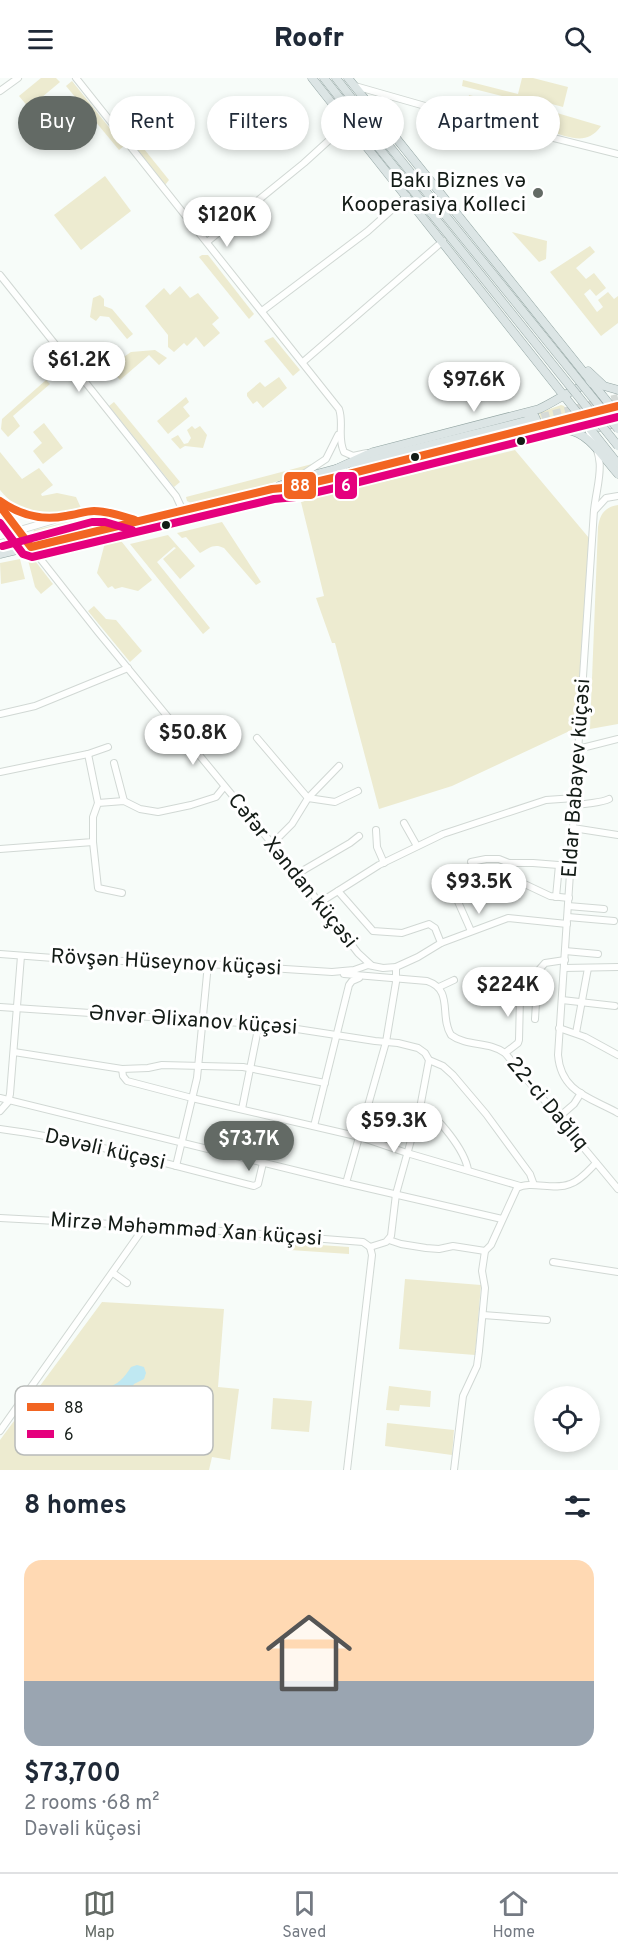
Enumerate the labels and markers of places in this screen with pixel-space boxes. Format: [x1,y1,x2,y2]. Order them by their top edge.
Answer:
place label: Bakı Biznes və Kooperasiya Kolleci [341,168,526,219]
marker: Bakı Biznes və Kooperasiya Kolleci [531,186,545,200]
pin: $120K [185,197,269,248]
pin: $61.2K [30,342,128,393]
pin: $97.6K [425,362,523,413]
unlabelled marker [515,435,527,447]
unlabelled marker [409,451,421,463]
unlabelled marker [160,519,172,531]
pin: $50.8K [144,715,242,766]
pin: $93.5K [430,864,528,915]
pin: $224K [466,967,550,1018]
pin: $59.3K [345,1103,443,1154]
pin: $73.7K [200,1121,298,1172]

